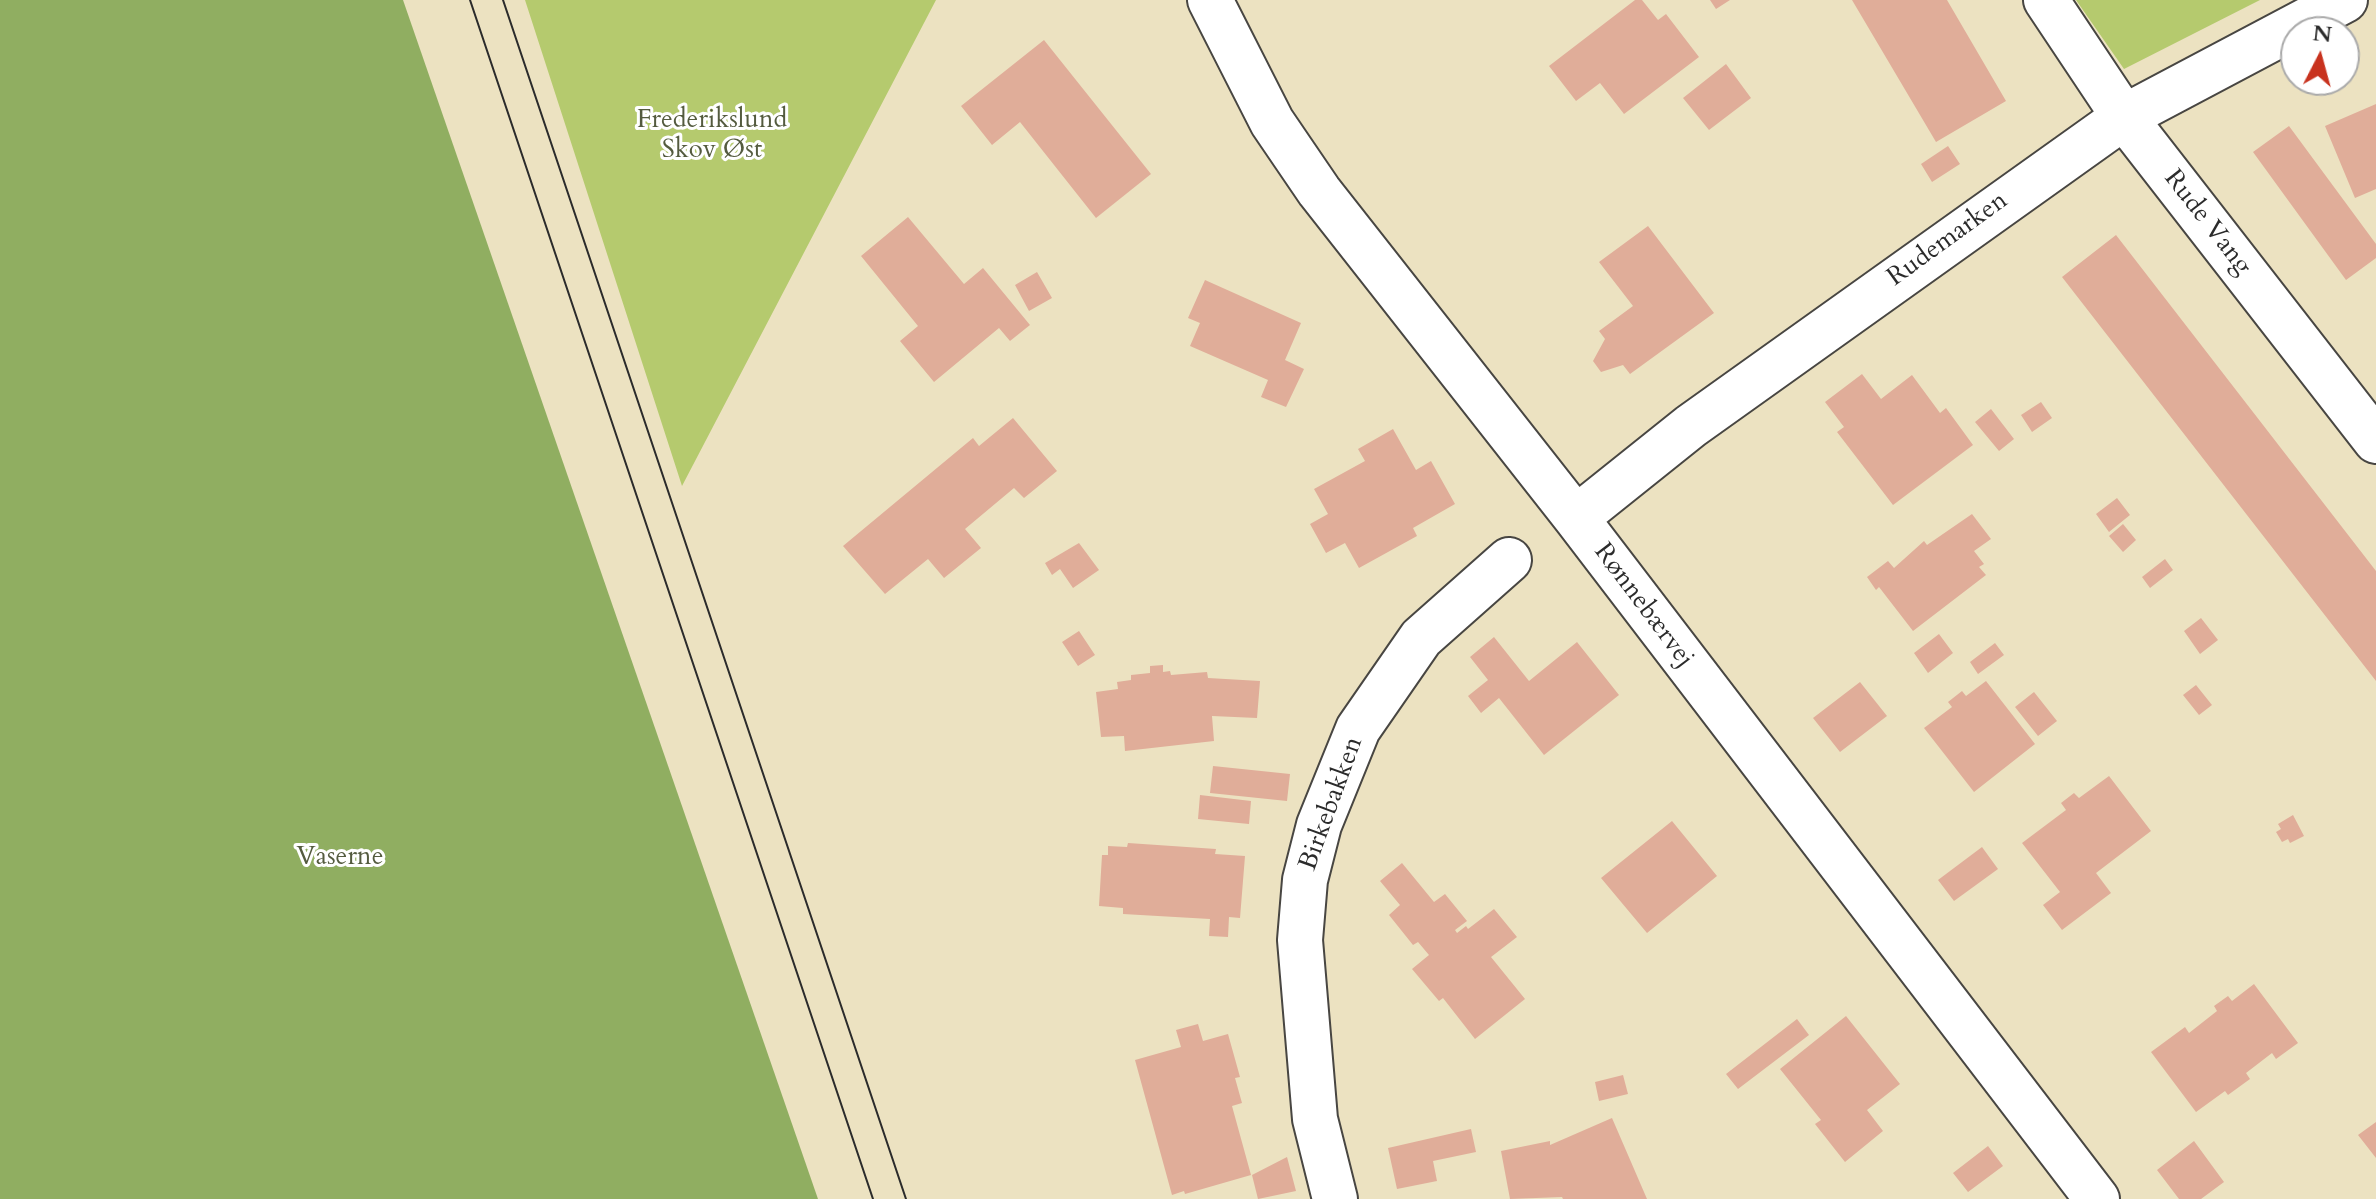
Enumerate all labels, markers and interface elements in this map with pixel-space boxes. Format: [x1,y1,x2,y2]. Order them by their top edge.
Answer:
north arrow [2280,16,2360,96]
text: N [2311,18,2333,50]
park label: Frederikslund Skov Øst [637,105,787,166]
street label: Rude Vang [2156,164,2258,282]
street label: Rudemarken [1882,186,2014,294]
street label: Rønnebærvej [1586,538,1700,674]
street label: Birkebakken [1293,733,1371,875]
park label: Vaserne [297,842,383,874]

